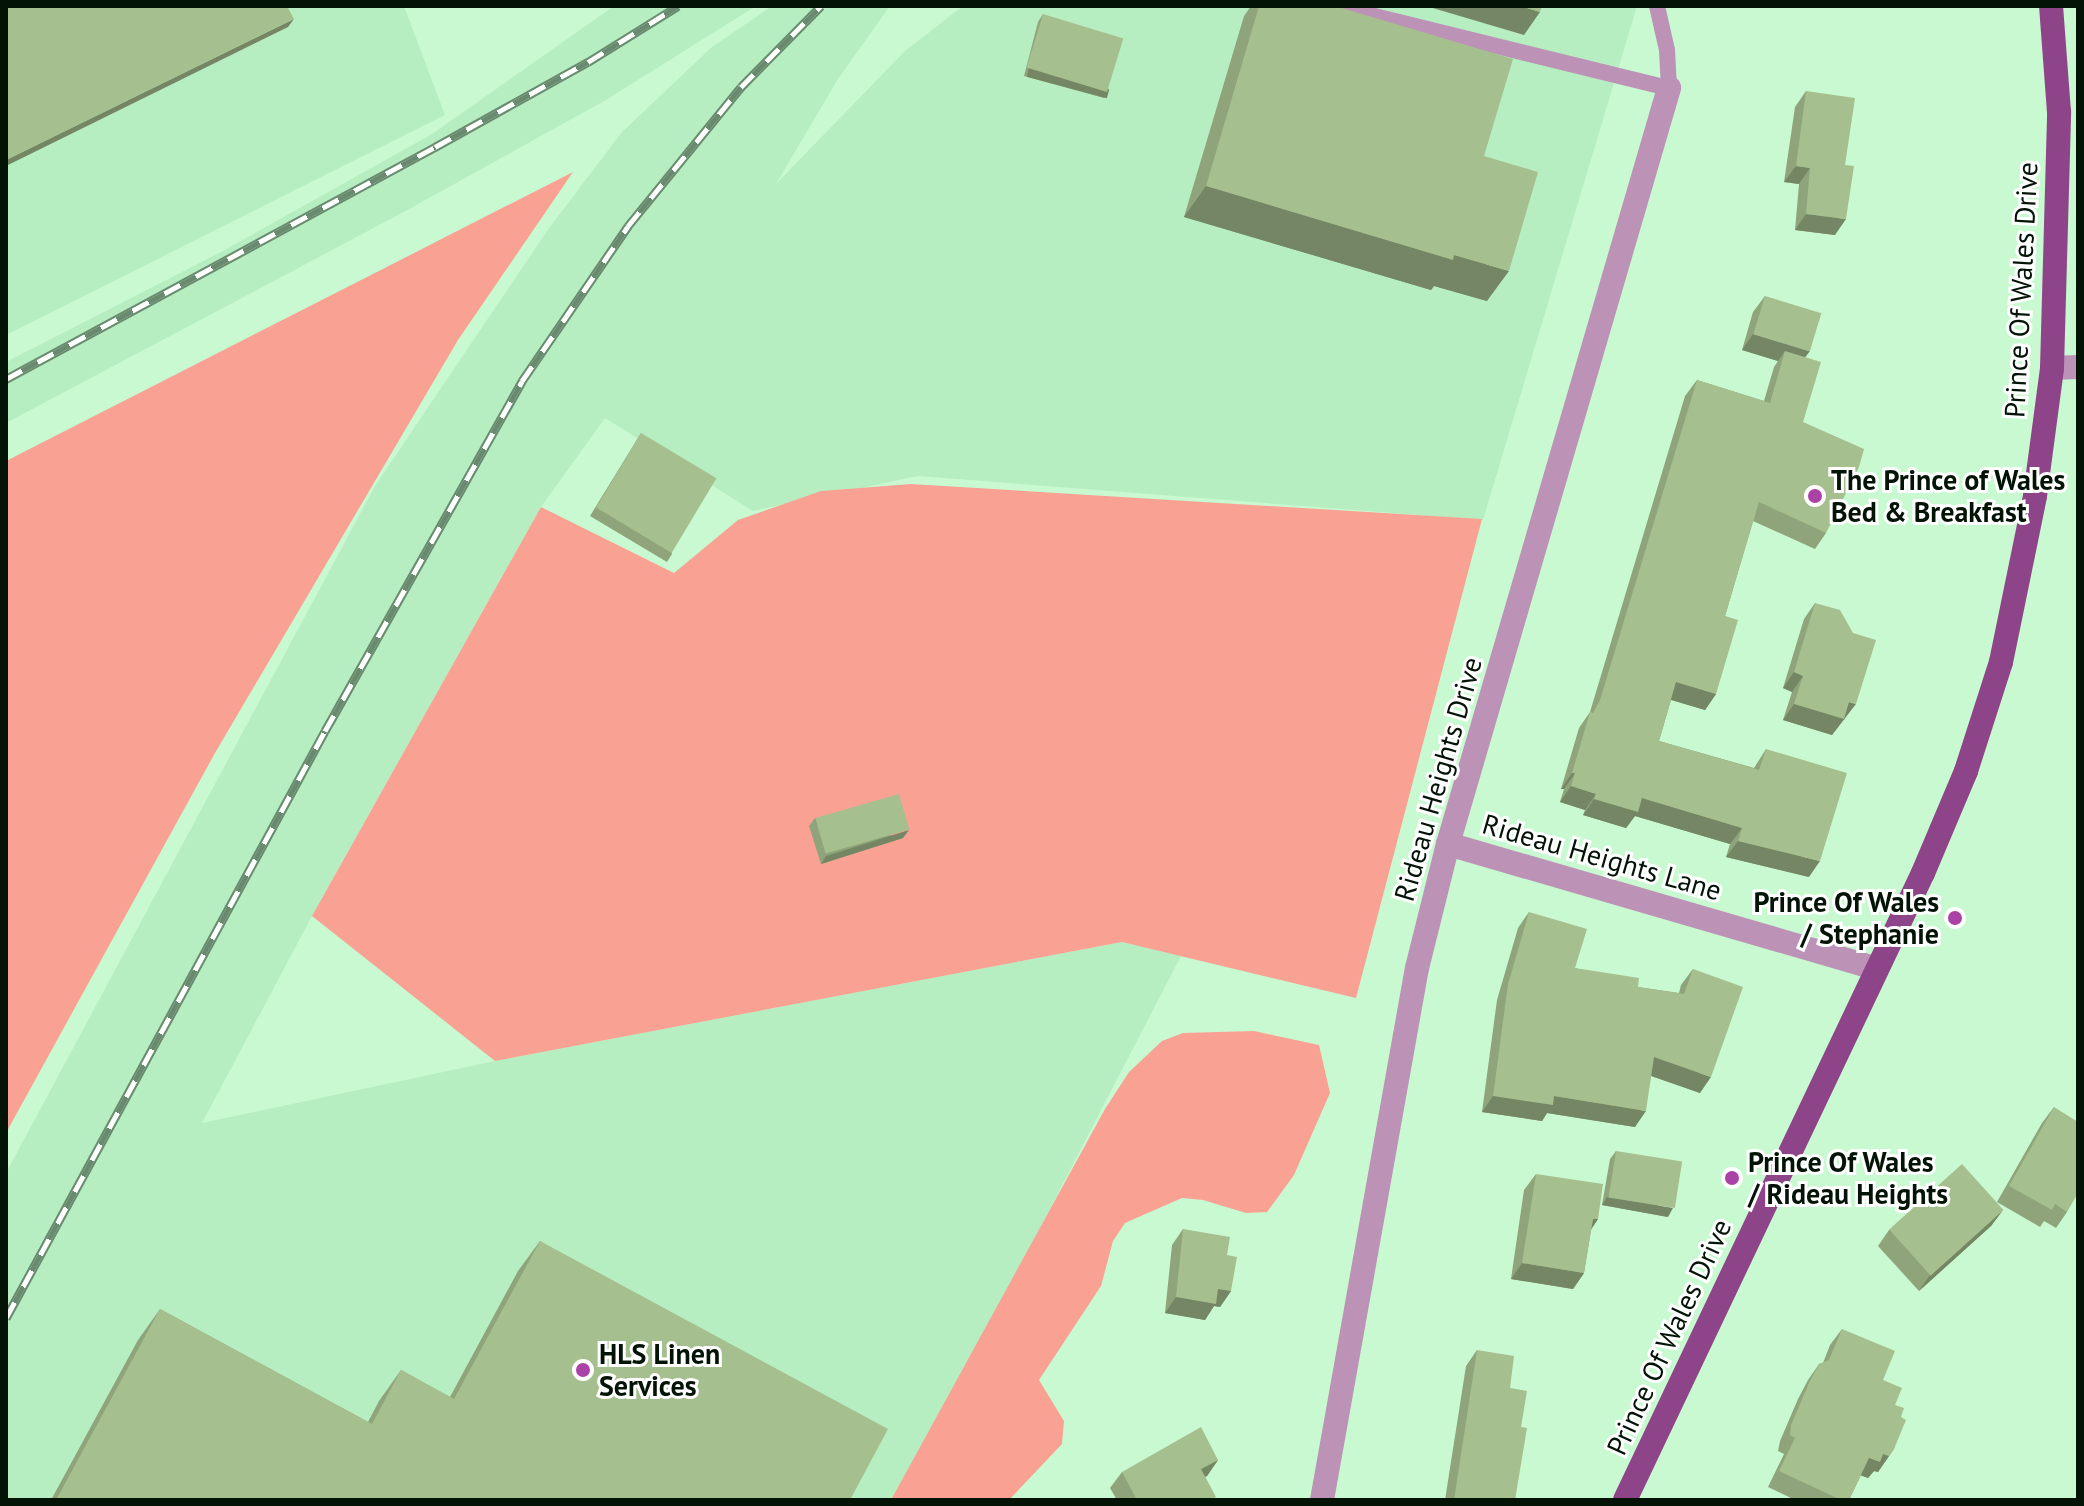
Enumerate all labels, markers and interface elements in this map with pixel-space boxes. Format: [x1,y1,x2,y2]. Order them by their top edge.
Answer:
street label: Prince Of Wales Drive [1998,161,2044,419]
place label: The Prince of Wales Bed & Breakfast [1831,463,2066,529]
marker: The Prince of Wales Bed & Breakfast [1806,487,1824,505]
street label: Rideau Heights Drive [1387,653,1489,905]
street label: Rideau Heights Lane [1479,807,1725,907]
place label: Prince Of Wales / Stephanie [1752,885,1939,951]
marker: Prince Of Wales / Stephanie [1946,909,1964,927]
place label: Prince Of Wales / Rideau Heights [1748,1145,1948,1211]
marker: Prince Of Wales / Rideau Heights [1723,1169,1741,1187]
street label: Prince Of Wales Drive [1600,1214,1738,1460]
place label: HLS Linen Services [599,1337,720,1403]
marker: HLS Linen Services [574,1361,592,1379]

